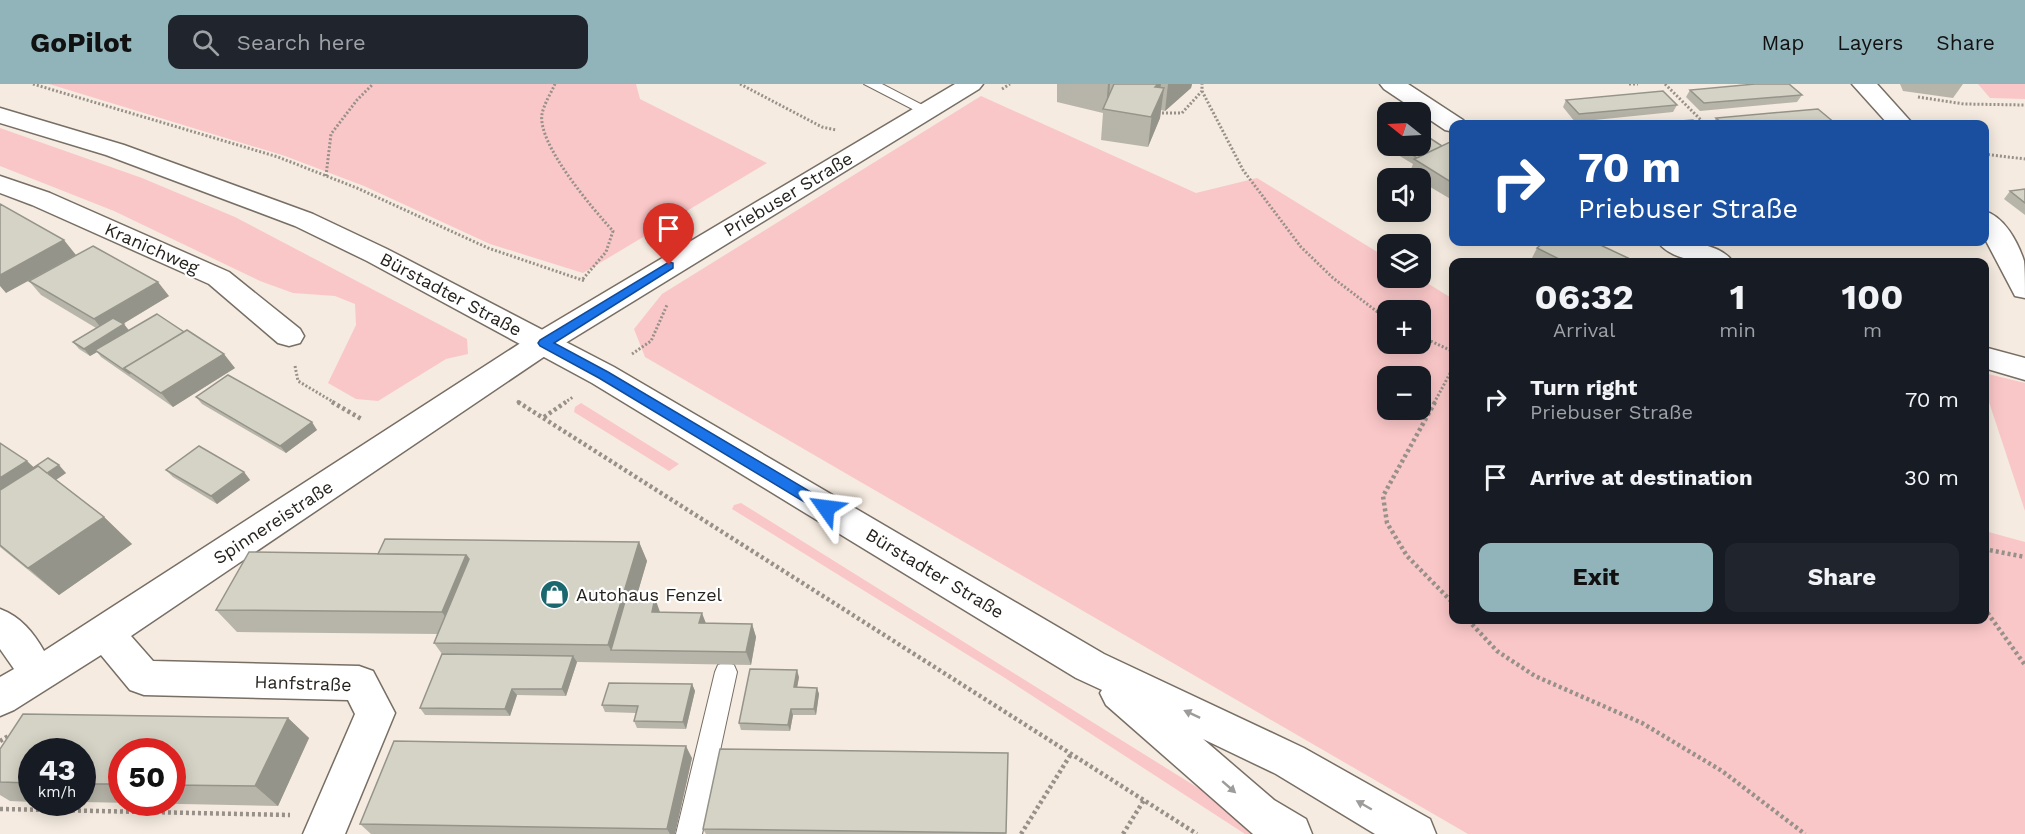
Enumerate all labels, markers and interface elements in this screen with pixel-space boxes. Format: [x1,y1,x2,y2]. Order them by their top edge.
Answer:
search box [168,15,588,69]
text: GoPilot [30,26,132,59]
icon: search [189,26,222,59]
text: Search here [237,30,366,55]
text: Map [1761,30,1804,55]
text: Layers [1837,30,1903,55]
text: Share [1936,30,1995,55]
north arrow [1377,102,1431,156]
map controls [1377,102,1431,420]
text: 70 m [1578,143,1681,192]
icon: right [1479,144,1557,222]
street label: Priebuser Straße [720,147,856,241]
button: sound [1377,168,1431,222]
text: Priebuser Straße [1578,193,1798,225]
pin [643,203,694,265]
icon: arrive [652,212,685,245]
street label: Kranichweg [102,218,203,278]
button: layers [1377,234,1431,288]
street label: Bürstadter Straße [377,248,525,340]
text: 06:32 [1535,276,1634,318]
text: 1 [1730,276,1745,318]
text: 100 [1842,276,1903,318]
button: + [1377,300,1431,354]
text: Arrival [1553,318,1615,342]
text: min [1719,318,1756,342]
text: m [1863,318,1882,342]
button: − [1377,366,1431,420]
text: Turn right [1530,375,1637,400]
icon: right [1479,383,1512,416]
text: 70 m [1905,387,1959,412]
text: Priebuser Straße [1530,400,1693,424]
icon: arrive [1479,461,1512,494]
text: Arrive at destination [1530,465,1753,490]
text: 30 m [1904,465,1959,490]
street label: Spinnereistraße [209,476,337,568]
position arrow [794,476,858,540]
street label: Bürstadter Straße [862,524,1008,622]
button: Exit [1479,543,1713,612]
button: Share [1725,543,1959,612]
shop icon: Autohaus Fenzel [539,578,571,610]
place label: Autohaus Fenzel [576,584,723,605]
street label: Hanfstraße [254,671,352,695]
one-way arrow [1183,710,1200,719]
speed limit sign: 50 [108,738,186,816]
text: 43 [38,752,76,787]
one-way arrow [1221,780,1236,794]
text: km/h [38,783,76,801]
one-way arrow [1356,799,1372,810]

